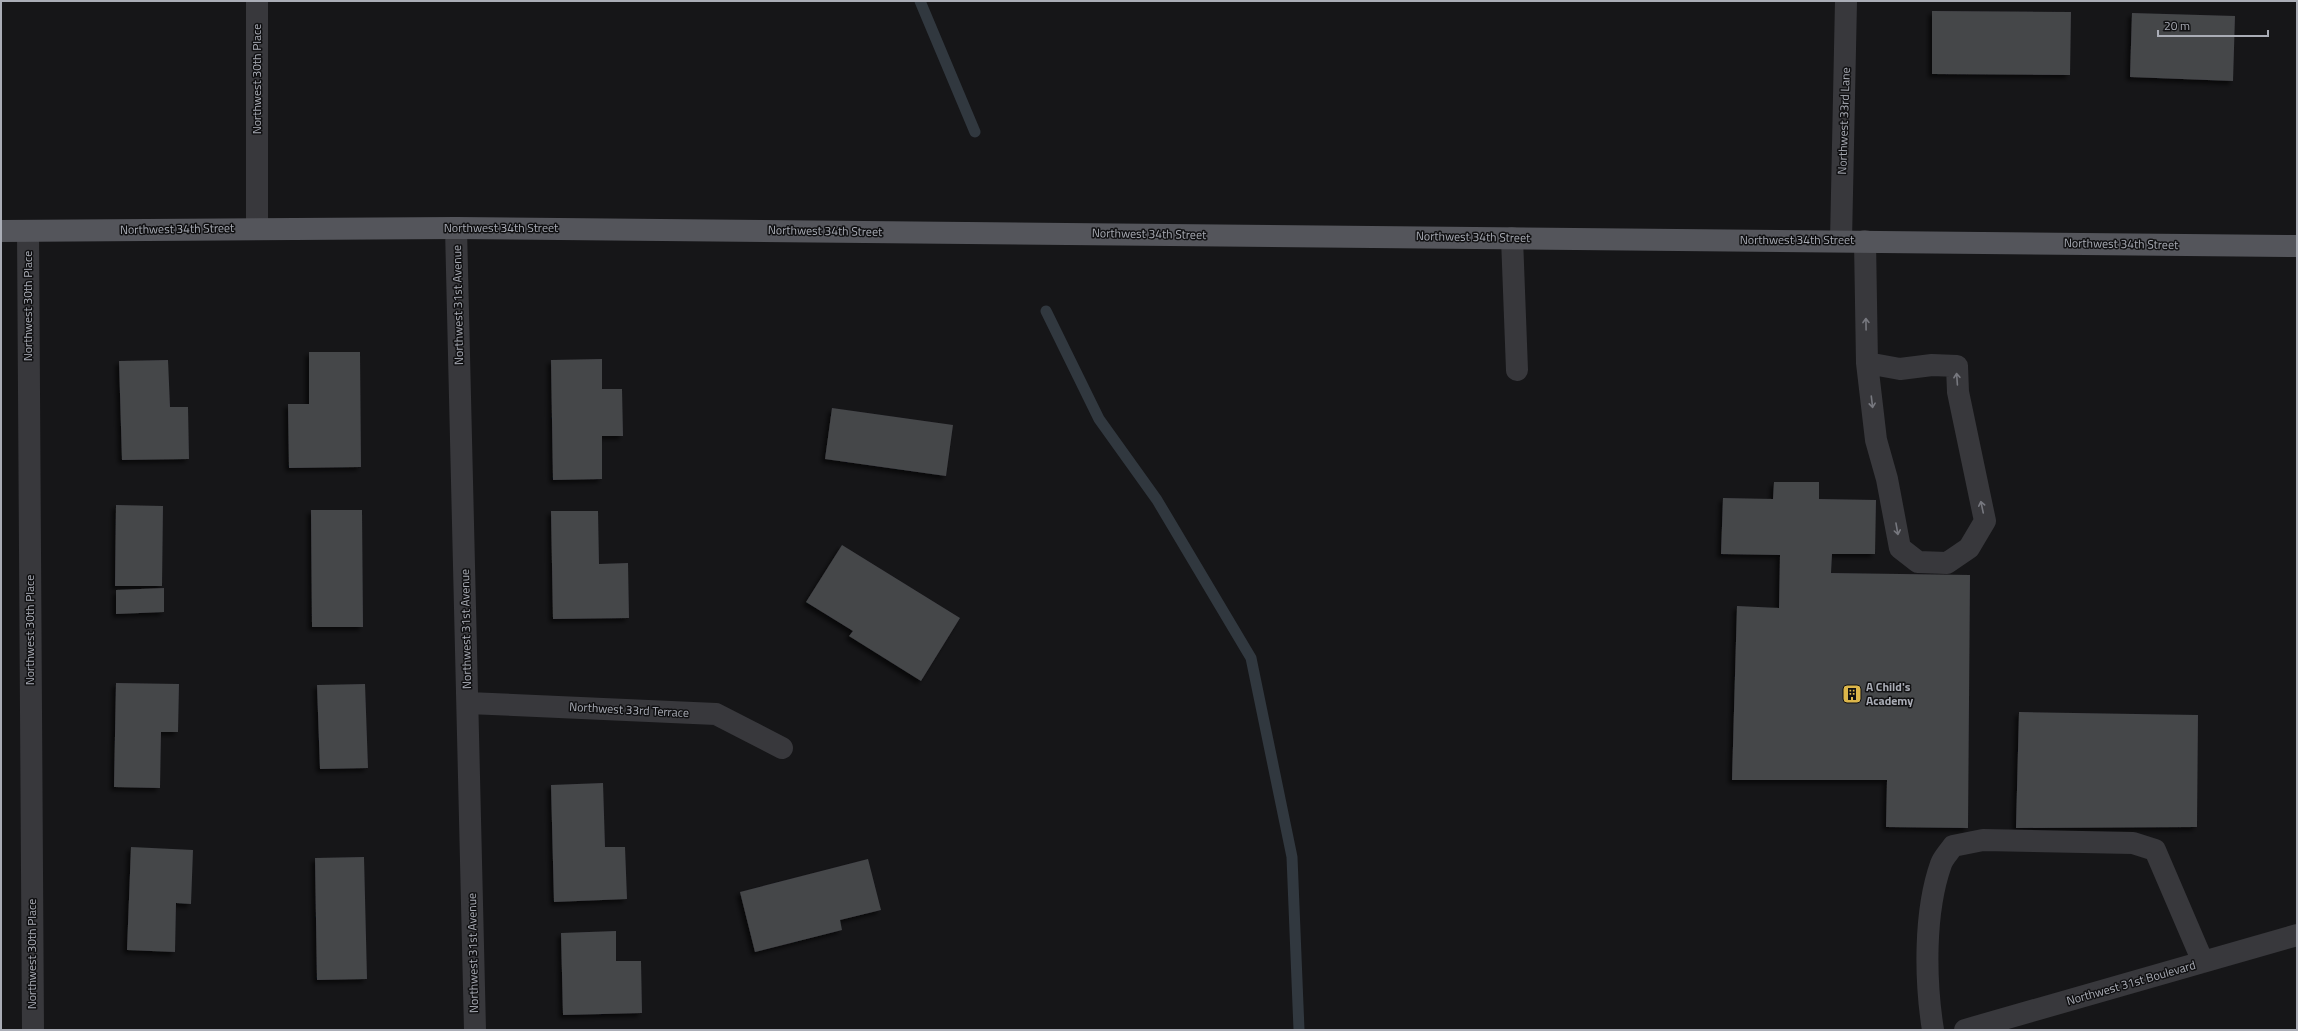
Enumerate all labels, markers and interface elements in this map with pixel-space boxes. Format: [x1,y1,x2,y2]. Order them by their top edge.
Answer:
scale bar [2158,12,2268,38]
text: 20 m [2164,16,2190,35]
street label: Northwest 30th Place [247,24,266,134]
street label: Northwest 33rd Lane [1832,67,1855,175]
street label: Northwest 34th Street [120,218,235,239]
street label: Northwest 34th Street [444,218,559,237]
street label: Northwest 34th Street [768,220,883,241]
street label: Northwest 34th Street [1092,223,1207,244]
street label: Northwest 34th Street [1416,226,1531,247]
street label: Northwest 34th Street [1740,230,1855,249]
street label: Northwest 34th Street [2064,233,2179,254]
street label: Northwest 31st Avenue [447,245,468,365]
street label: Northwest 30th Place [18,251,37,361]
one-way arrow [1862,318,1870,331]
one-way arrow [1954,373,1961,386]
one-way arrow [1868,395,1875,408]
one-way arrow [1978,500,1986,513]
one-way arrow [1893,522,1901,535]
street label: Northwest 31st Avenue [455,569,476,689]
street label: Northwest 30th Place [20,575,39,685]
place label: A Child's Academy [1866,677,1913,710]
building icon: A Child's Academy [1841,683,1863,705]
street label: Northwest 33rd Terrace [569,697,689,722]
street label: Northwest 31st Avenue [462,893,483,1013]
street label: Northwest 30th Place [22,899,41,1009]
street label: Northwest 31st Boulevard [2064,955,2198,1010]

